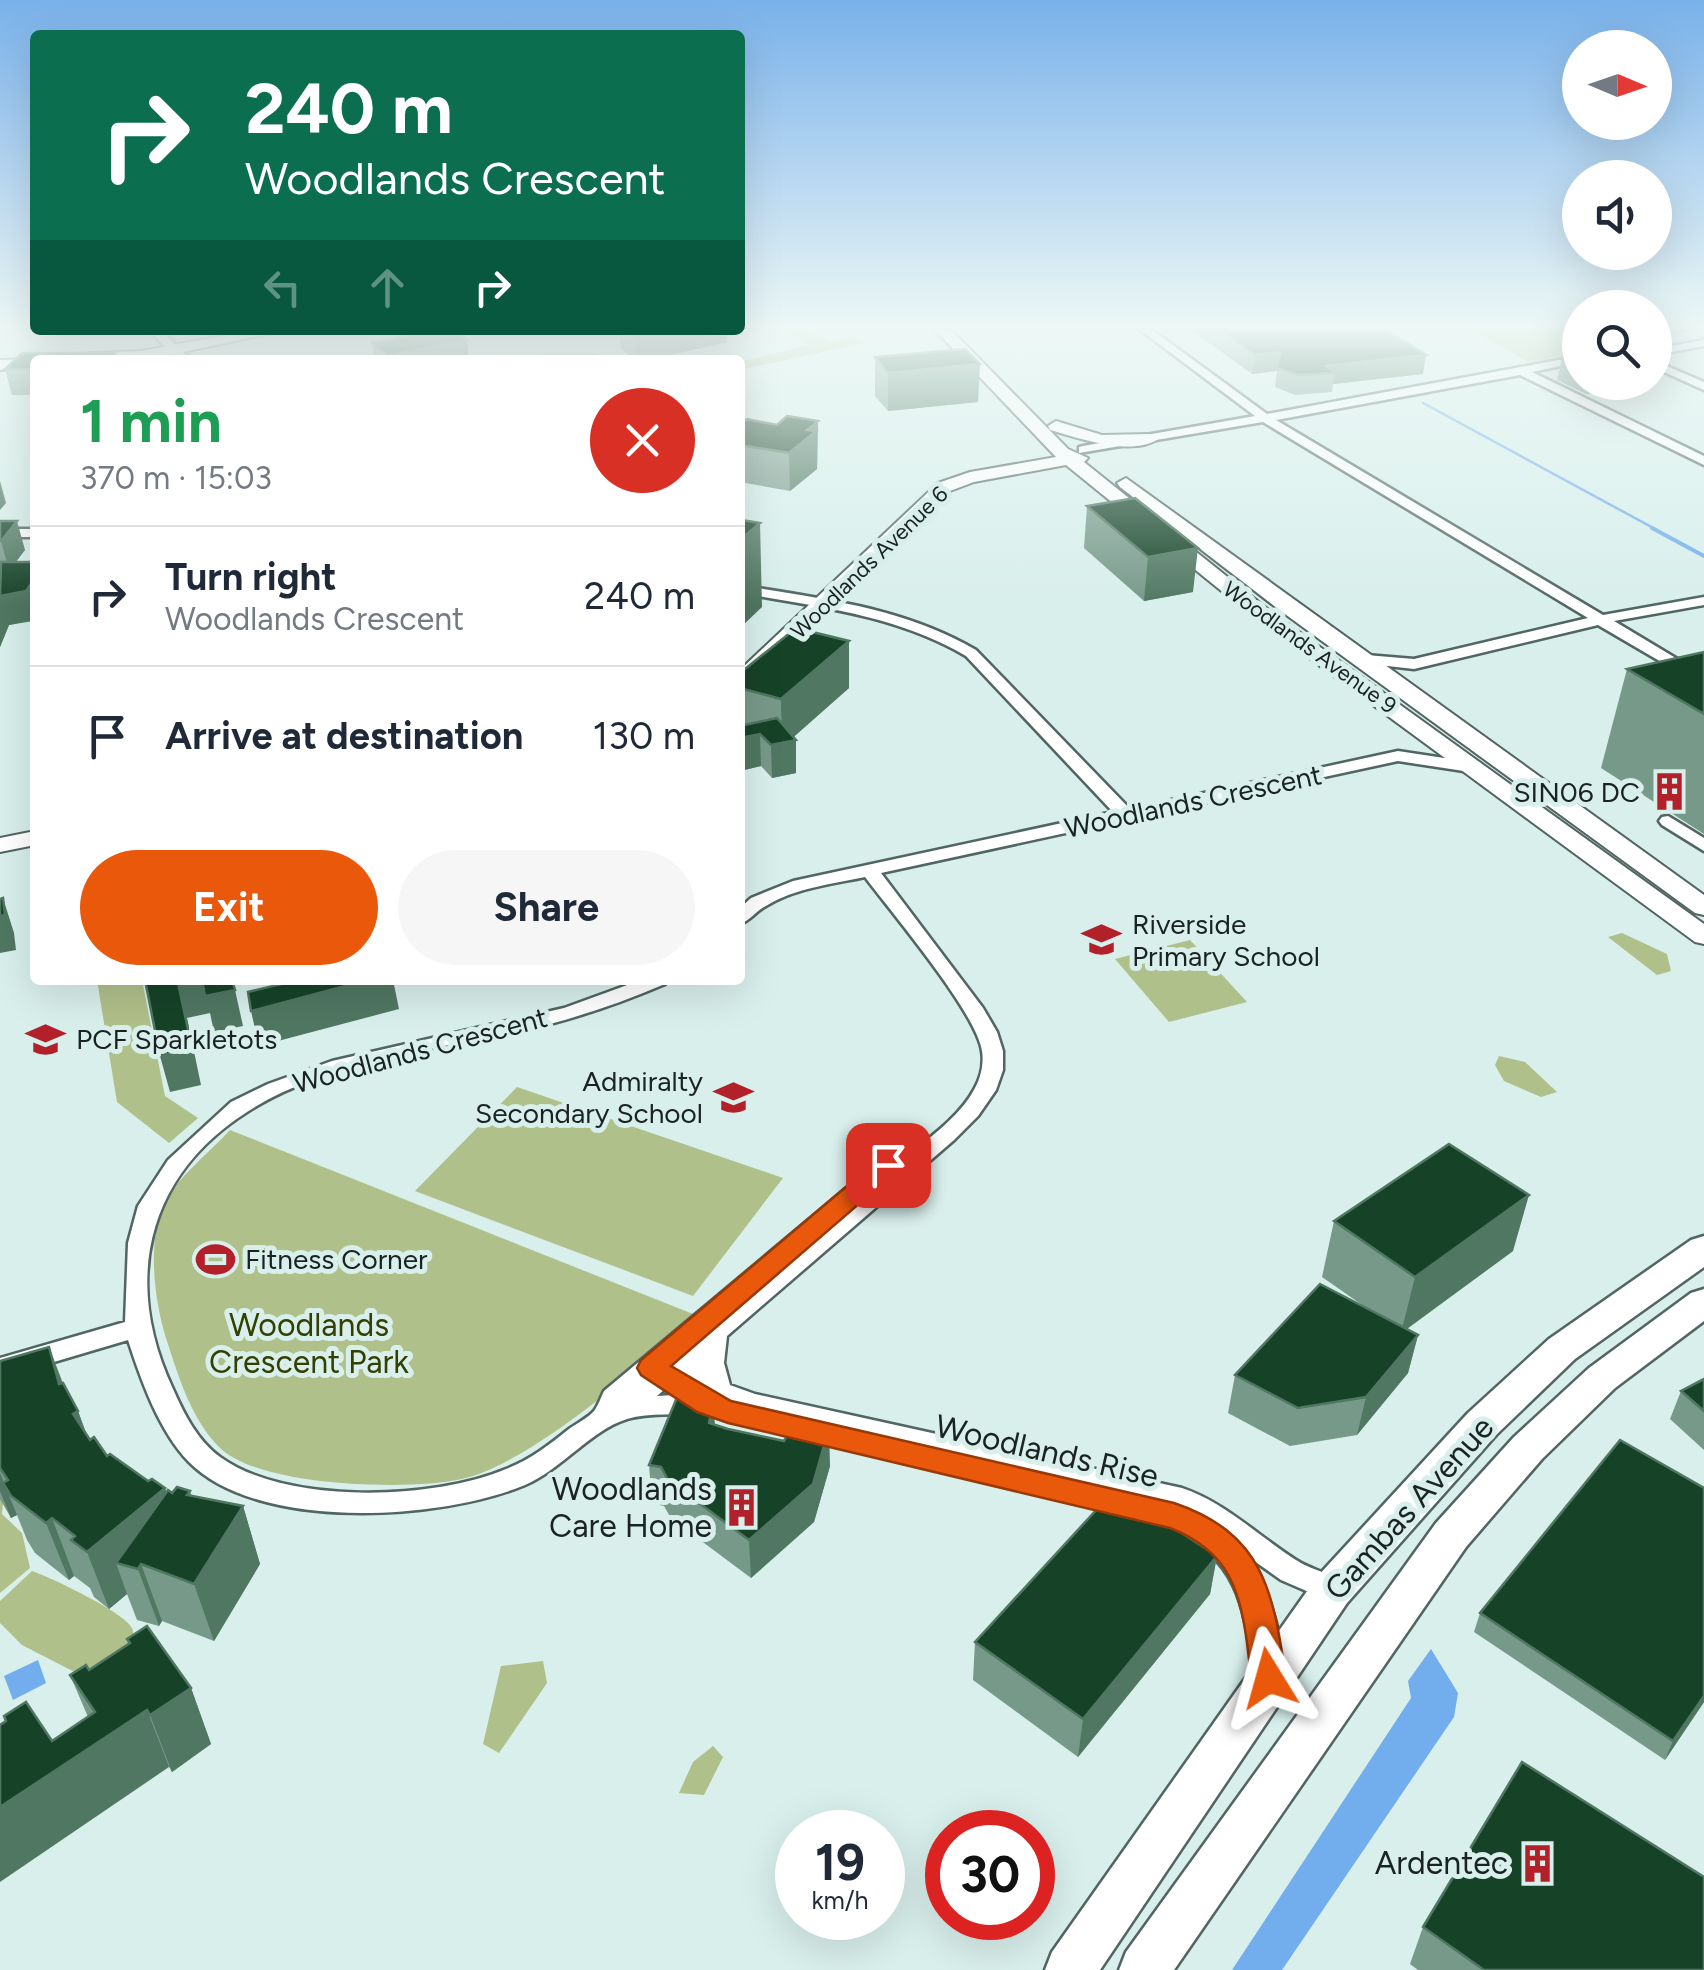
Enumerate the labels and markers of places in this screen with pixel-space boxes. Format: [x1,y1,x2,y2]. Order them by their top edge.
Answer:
building icon: SIN06 DC [1649,771,1691,813]
place label: SIN06 DC [1513,775,1640,809]
place label: Riverside Primary School [1132,907,1320,973]
school or university icon: Riverside Primary School [1081,919,1123,961]
school or university icon: PCF Sparkletots [25,1018,67,1060]
place label: PCF Sparkletots [76,1022,277,1056]
place label: Admiralty Secondary School [475,1064,703,1130]
school or university icon: Admiralty Secondary School [712,1076,754,1118]
pin [846,1123,931,1208]
sports icon: Fitness Corner [194,1238,236,1280]
place label: Fitness Corner [245,1242,428,1276]
place label: Woodlands Care Home [549,1470,712,1545]
building icon: Woodlands Care Home [721,1486,763,1528]
building icon: Ardentec [1517,1842,1559,1884]
place label: Ardentec [1375,1844,1508,1882]

